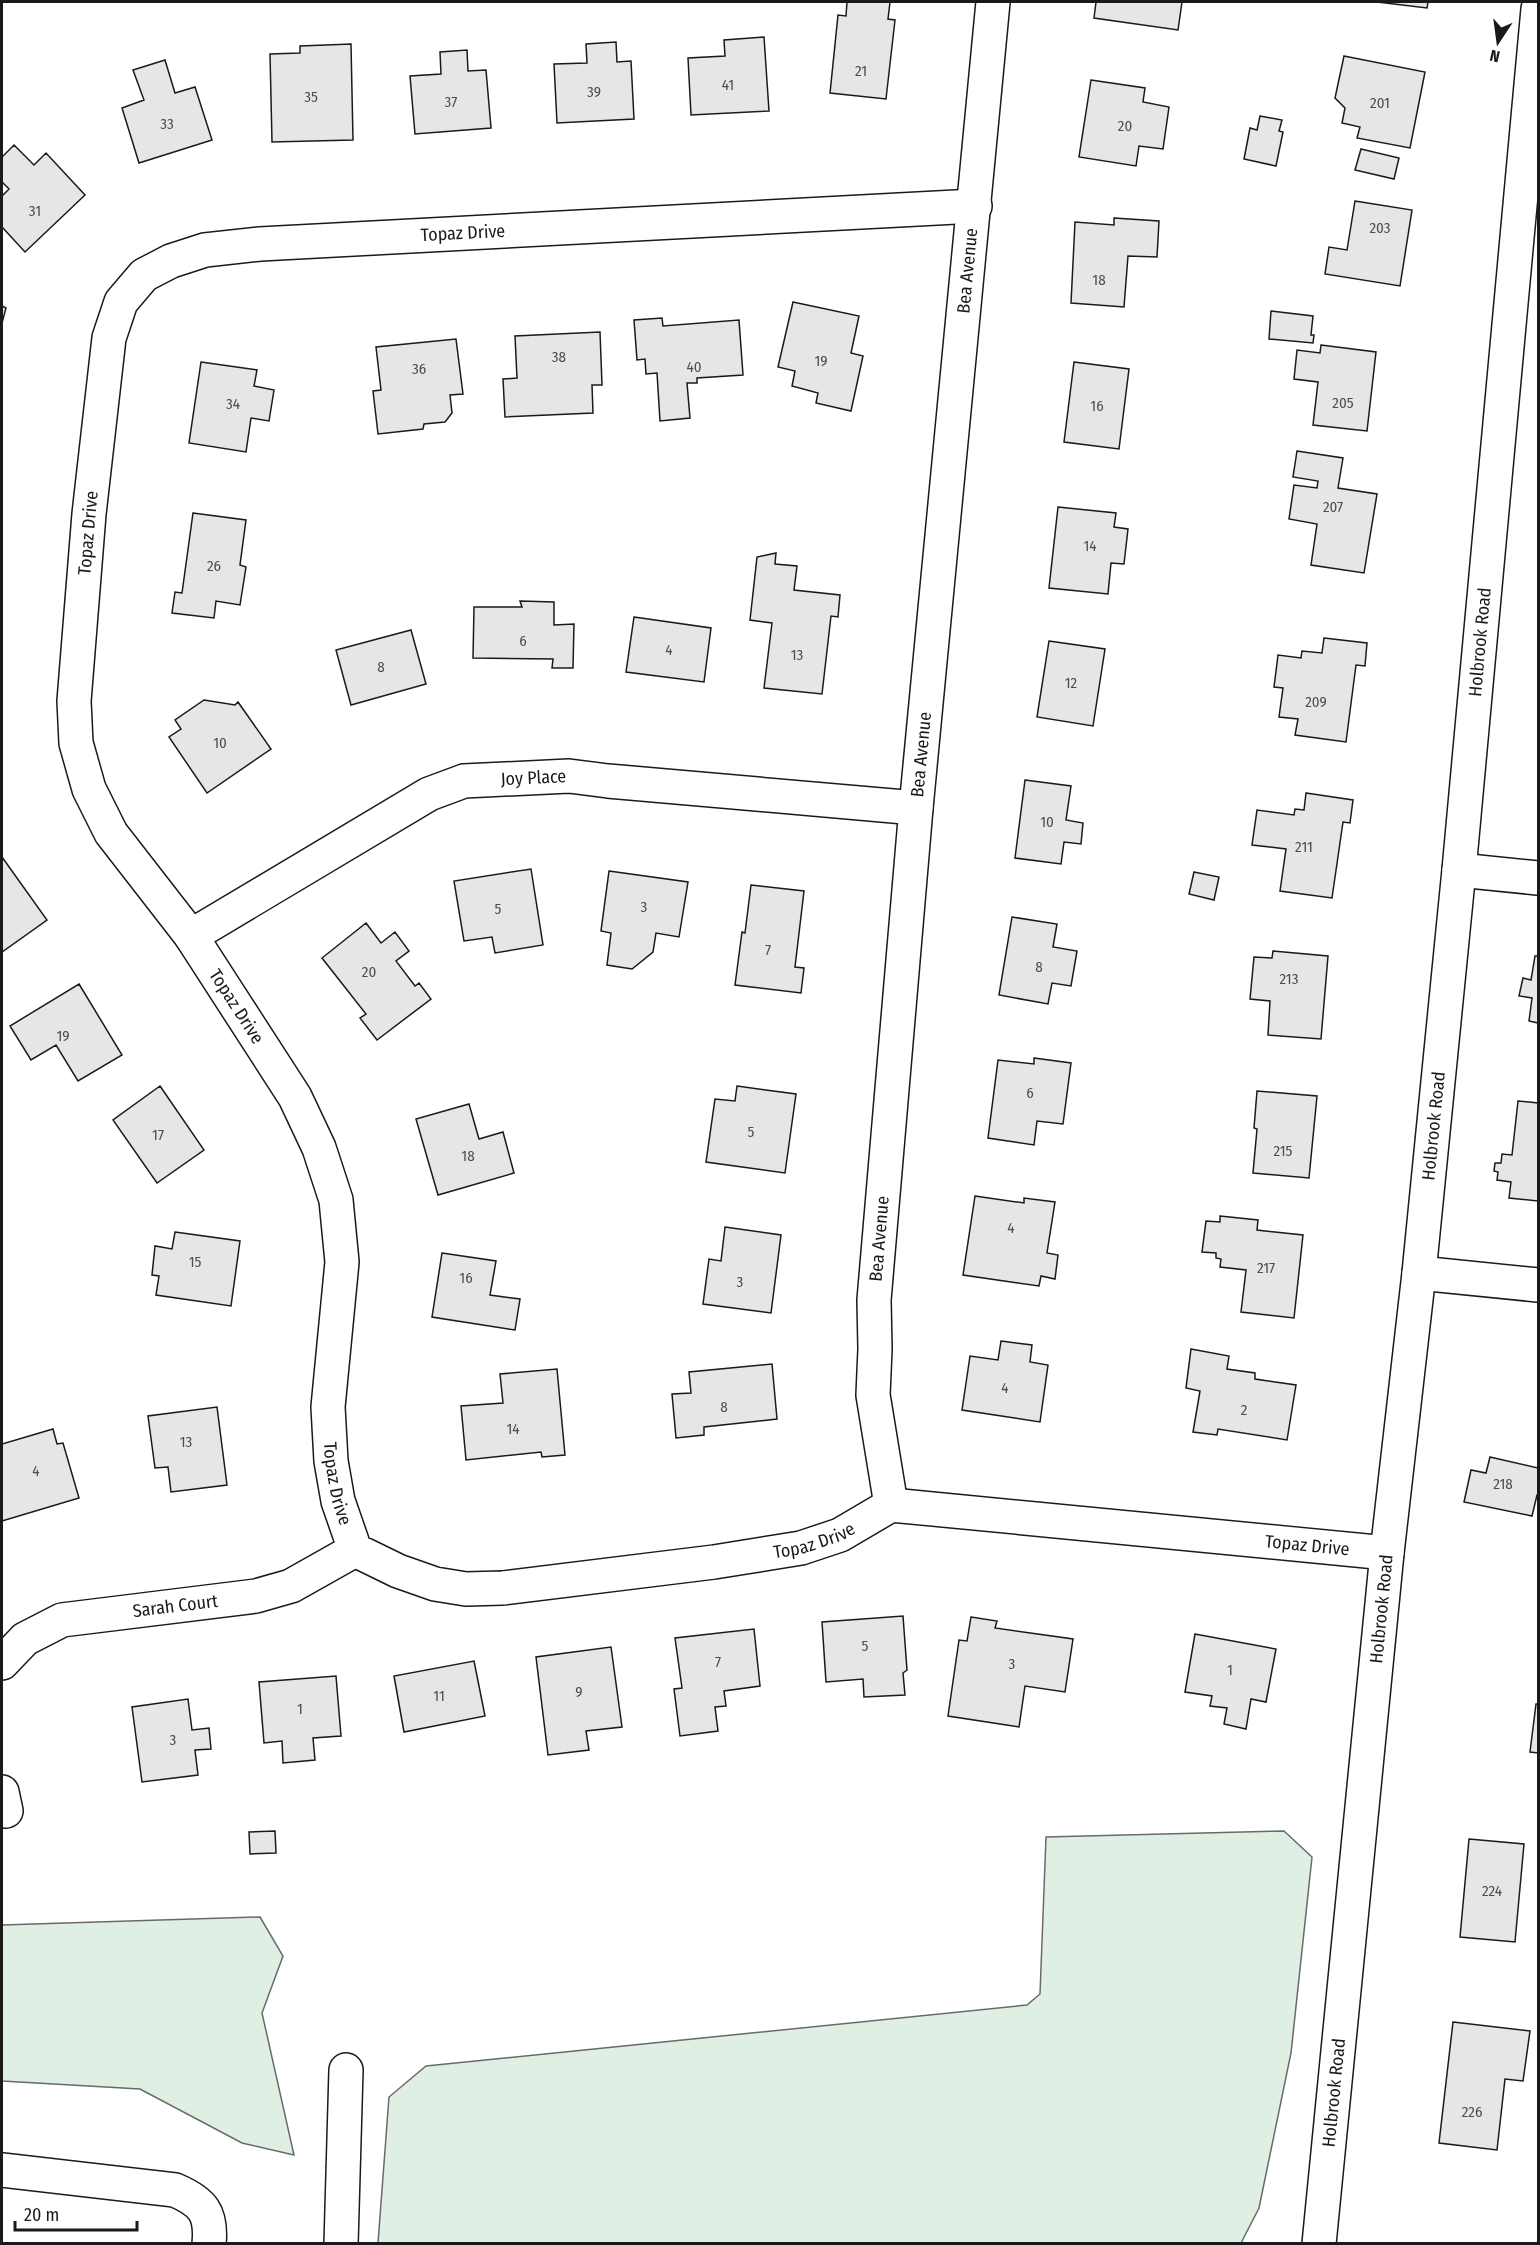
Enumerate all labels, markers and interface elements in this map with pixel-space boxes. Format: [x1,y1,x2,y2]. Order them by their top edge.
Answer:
north arrow [1468,12,1528,72]
text: N [1488,46,1502,66]
house number: 21 [855,62,867,80]
house number: 41 [722,76,734,94]
house number: 39 [587,83,601,101]
house number: 35 [304,88,318,106]
house number: 37 [445,93,457,111]
house number: 201 [1370,94,1390,112]
house number: 33 [160,115,174,133]
house number: 20 [1118,117,1132,135]
house number: 31 [29,202,41,220]
house number: 203 [1369,219,1391,237]
street label: Topaz Drive [420,220,506,246]
street label: Bea Avenue [952,227,982,315]
house number: 18 [1092,271,1106,289]
house number: 38 [552,348,566,366]
house number: 19 [814,352,828,370]
house number: 40 [686,358,702,376]
house number: 36 [412,360,426,378]
house number: 205 [1332,394,1354,412]
house number: 34 [226,395,240,413]
house number: 16 [1090,397,1104,415]
street label: Topaz Drive [73,490,103,576]
house number: 207 [1323,498,1343,516]
house number: 14 [1083,537,1097,555]
house number: 26 [207,557,221,575]
street label: Holbrook Road [1464,587,1496,698]
house number: 6 [519,632,527,650]
house number: 4 [665,641,673,659]
house number: 13 [791,646,804,664]
house number: 8 [377,658,385,676]
house number: 12 [1065,674,1078,692]
house number: 209 [1305,693,1327,711]
street label: Bea Avenue [906,711,936,798]
house number: 10 [213,734,227,752]
street label: Joy Place [500,765,567,790]
house number: 10 [1040,813,1054,831]
house number: 211 [1295,838,1313,856]
house number: 3 [641,898,648,916]
house number: 5 [495,900,502,918]
house number: 7 [765,941,771,959]
house number: 8 [1035,958,1043,976]
house number: 20 [362,963,376,981]
street label: Topaz Drive [204,965,269,1048]
house number: 213 [1280,970,1299,988]
house number: 19 [56,1027,70,1045]
street label: Holbrook Road [1417,1070,1450,1181]
house number: 6 [1026,1084,1034,1102]
house number: 5 [748,1123,755,1141]
house number: 17 [152,1126,164,1144]
house number: 215 [1273,1142,1293,1160]
house number: 18 [461,1147,475,1165]
street label: Bea Avenue [865,1195,894,1282]
house number: 4 [1007,1219,1015,1237]
house number: 15 [189,1253,201,1271]
house number: 217 [1257,1259,1275,1277]
house number: 16 [459,1269,473,1287]
house number: 3 [737,1273,744,1291]
house number: 4 [1001,1379,1009,1397]
house number: 8 [720,1398,728,1416]
house number: 2 [1241,1401,1248,1419]
house number: 14 [506,1420,520,1438]
house number: 13 [180,1433,193,1451]
street label: Topaz Drive [319,1441,357,1528]
house number: 4 [32,1462,40,1480]
house number: 218 [1493,1475,1513,1493]
street label: Topaz Drive [772,1518,859,1563]
street label: Topaz Drive [1264,1530,1350,1560]
street label: Holbrook Road [1365,1554,1398,1665]
street label: Sarah Court [131,1590,219,1622]
house number: 5 [862,1637,869,1655]
house number: 7 [715,1653,721,1671]
house number: 3 [1009,1655,1016,1673]
house number: 1 [1227,1661,1233,1679]
house number: 9 [575,1683,583,1701]
house number: 11 [433,1687,445,1705]
house number: 1 [297,1700,303,1718]
house number: 3 [170,1731,177,1749]
house number: 224 [1482,1882,1502,1900]
street label: Holbrook Road [1318,2037,1350,2148]
house number: 226 [1462,2103,1482,2121]
scale bar [15,2194,136,2232]
text: 20 m [24,2204,59,2226]

